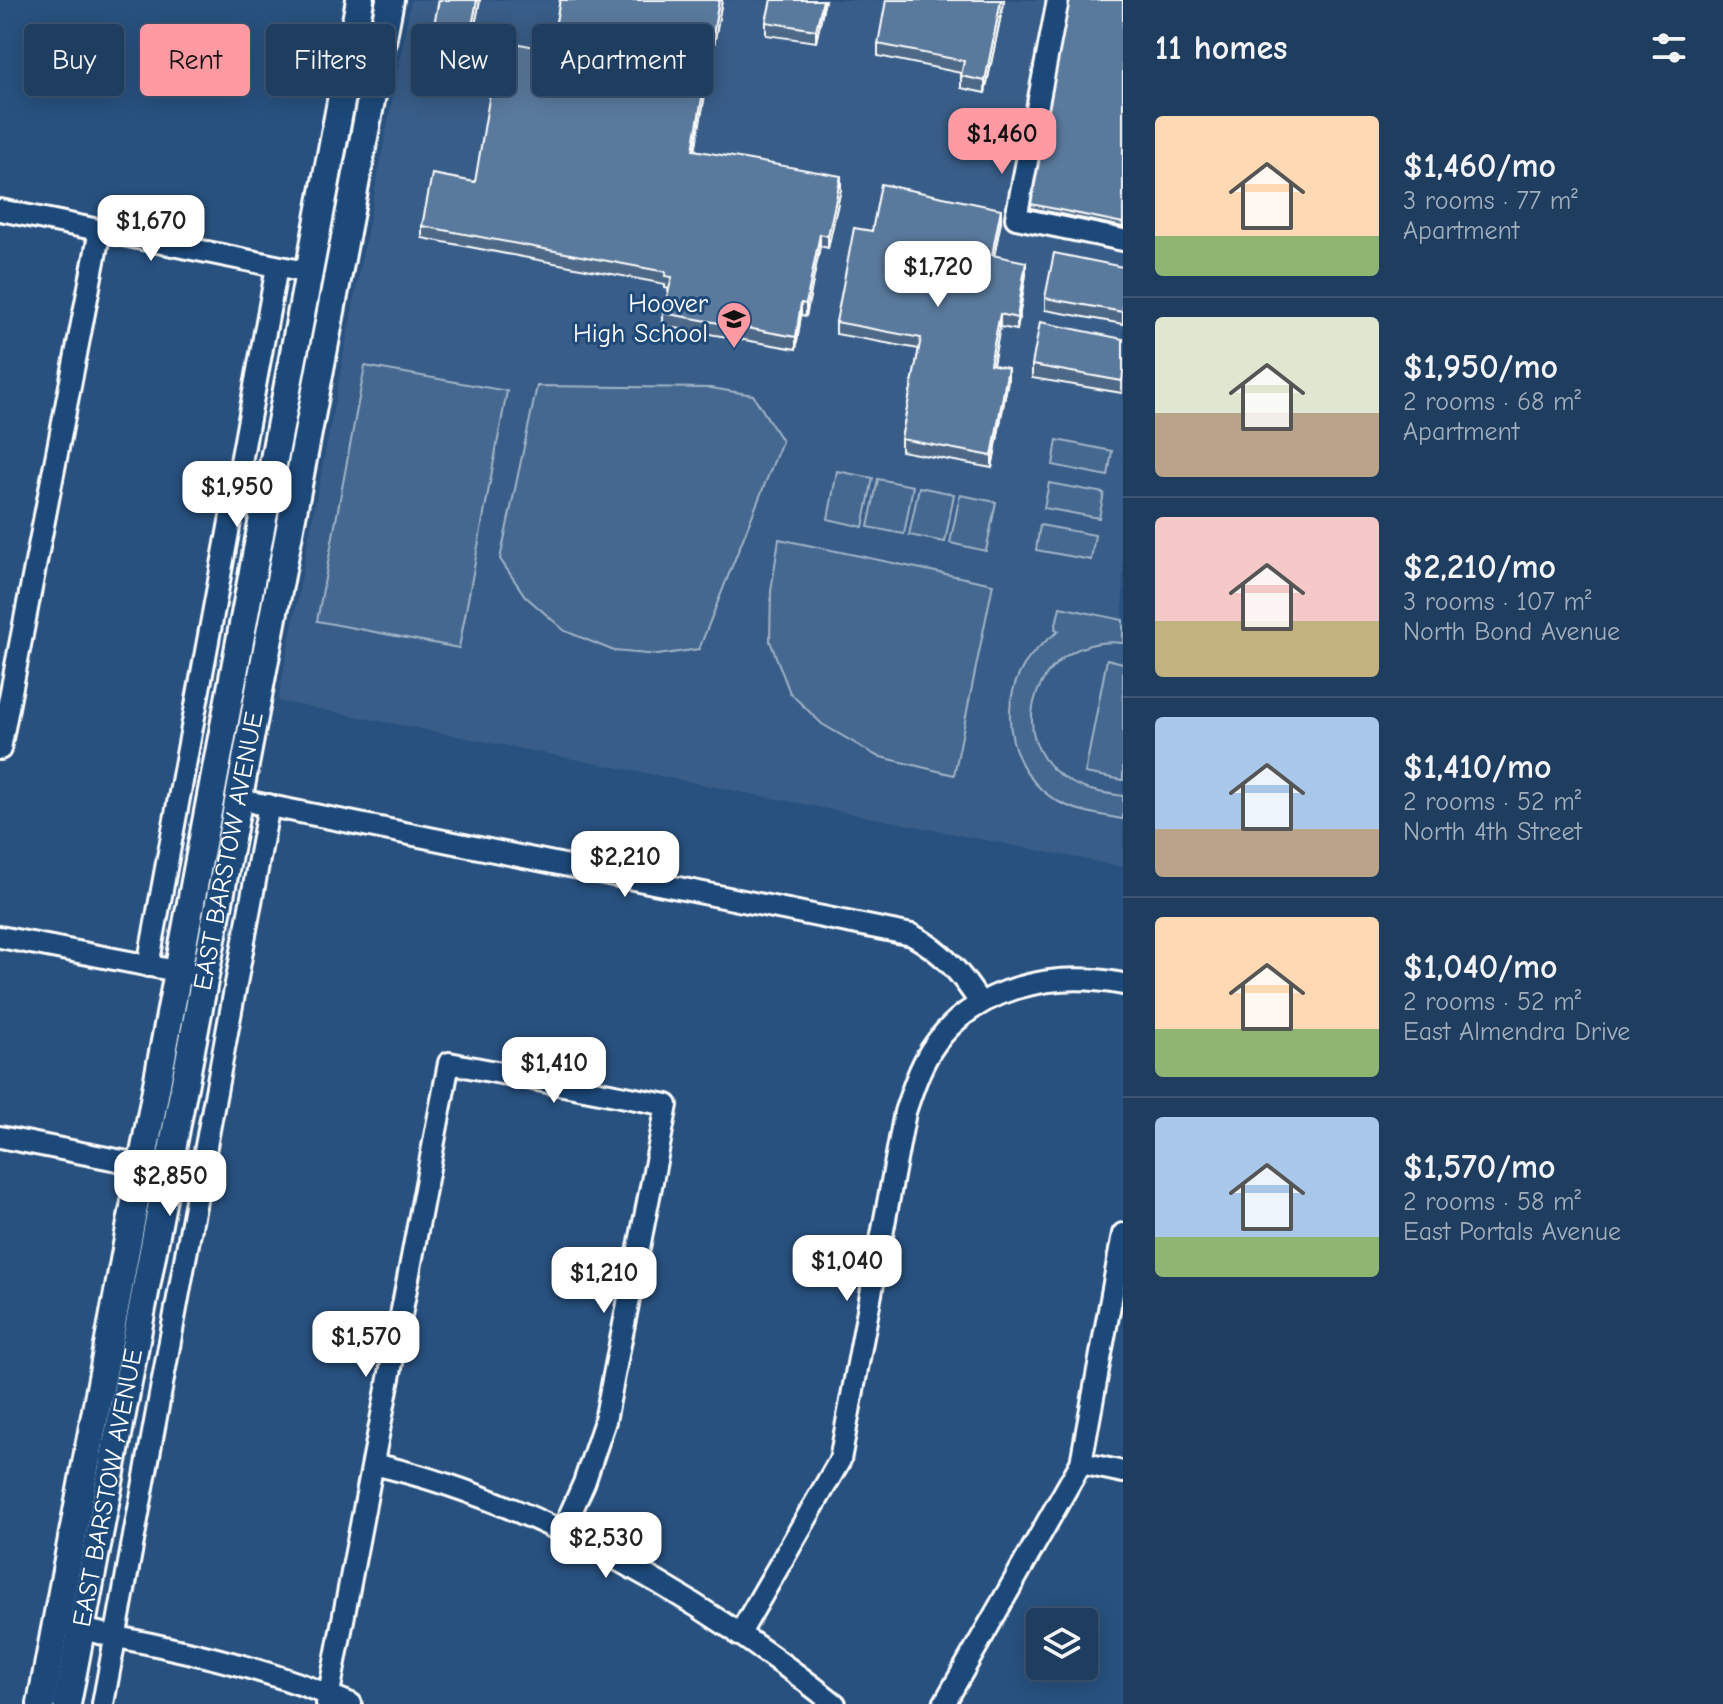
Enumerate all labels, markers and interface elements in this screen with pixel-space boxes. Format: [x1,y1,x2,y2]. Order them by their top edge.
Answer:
chip: Buy [24,24,124,96]
chip: Rent [140,24,250,96]
chip: Filters [266,24,395,96]
chip: New [411,24,516,96]
chip: Apartment [532,24,713,96]
icon: filters [1647,26,1691,70]
text: 11 homes [1155,28,1288,68]
pin: $1,460 [937,108,1067,176]
text: $1,460 [966,119,1038,149]
text: $1,460/mo [1403,146,1556,186]
icon: home [1219,148,1315,244]
text: 3 rooms · 77 m² [1403,186,1578,216]
pin: $1,670 [86,195,216,263]
text: $1,670 [115,206,187,236]
text: Apartment [1403,216,1519,246]
pin: $1,720 [873,241,1003,309]
text: $1,720 [903,252,973,282]
place label: Hoover High School [573,289,709,349]
school or university icon: Hoover High School [715,300,753,350]
text: $1,950/mo [1403,347,1558,387]
icon: home [1219,349,1315,445]
text: 2 rooms · 68 m² [1403,387,1581,417]
text: Apartment [1403,417,1519,447]
pin: $1,950 [172,461,302,529]
text: $1,950 [200,472,274,502]
text: $2,210/mo [1403,547,1556,587]
icon: home [1219,549,1315,645]
text: 3 rooms · 107 m² [1403,587,1592,617]
text: North Bond Avenue [1403,617,1620,647]
street label: EAST BARSTOW AVENUE [188,710,270,993]
text: $1,410/mo [1403,747,1552,787]
icon: home [1219,749,1315,845]
text: 2 rooms · 52 m² [1403,787,1581,817]
text: North 4th Street [1403,817,1582,847]
pin: $2,210 [560,831,690,899]
text: $2,210 [589,842,661,872]
text: $1,040/mo [1403,947,1558,987]
icon: home [1219,949,1315,1045]
text: 2 rooms · 52 m² [1403,987,1581,1017]
text: East Almendra Drive [1403,1017,1630,1047]
pin: $1,410 [489,1037,619,1105]
text: $1,410 [520,1048,588,1078]
text: $1,570/mo [1403,1147,1556,1187]
icon: home [1219,1149,1315,1245]
pin: $2,850 [105,1150,235,1218]
text: $2,850 [132,1161,208,1191]
text: 2 rooms · 58 m² [1403,1187,1581,1217]
text: East Portals Avenue [1403,1217,1621,1247]
pin: $1,040 [782,1235,912,1303]
text: $1,040 [811,1246,883,1276]
pin: $1,210 [539,1247,669,1315]
text: $1,210 [570,1258,638,1288]
pin: $1,570 [301,1311,431,1379]
text: $1,570 [330,1322,402,1352]
street label: EAST BARSTOW AVENUE [67,1346,149,1629]
pin: $2,530 [541,1512,671,1580]
text: $2,530 [568,1523,644,1553]
map controls [1026,1608,1098,1680]
button: layers [1026,1608,1098,1680]

